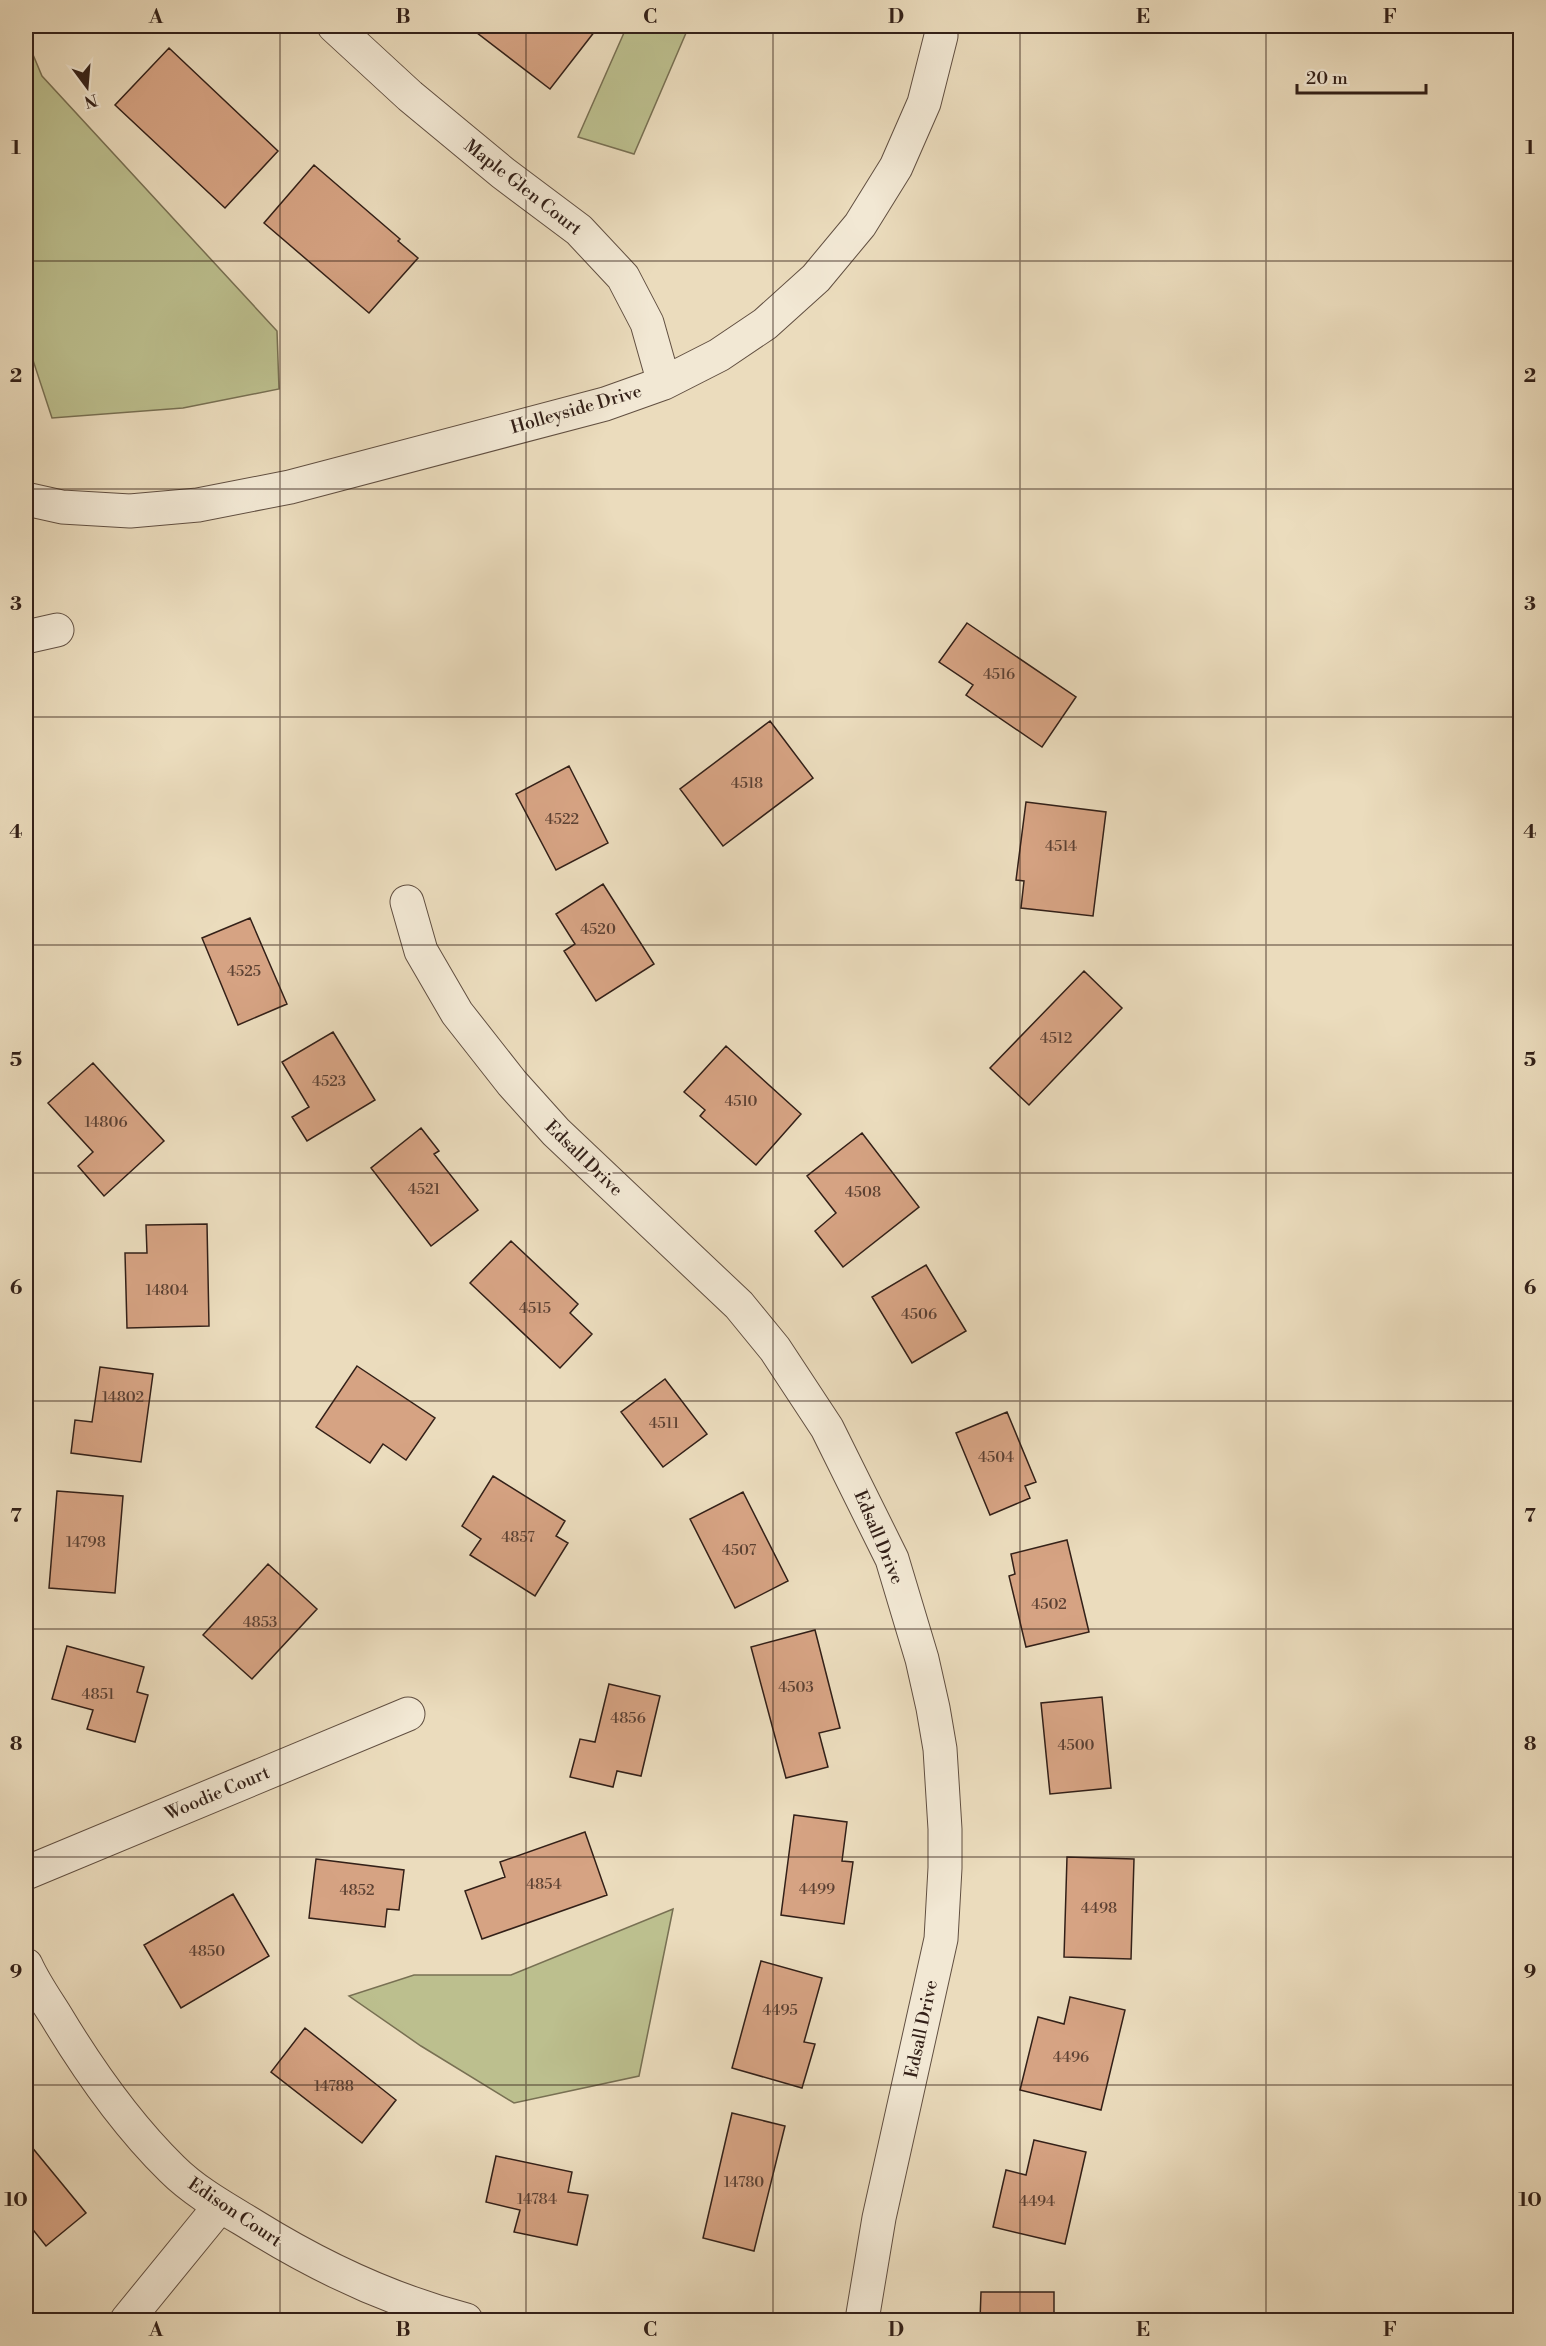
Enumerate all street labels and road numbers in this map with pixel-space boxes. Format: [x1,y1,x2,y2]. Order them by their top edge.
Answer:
street label: Maple Glen Court [459,134,587,241]
street label: Holleyside Drive [508,380,645,439]
street label: Edsall Drive [540,1115,628,1201]
street label: Edsall Drive [848,1487,909,1588]
street label: Woodie Court [160,1761,274,1826]
street label: Edsall Drive [900,1978,943,2080]
street label: Edison Court [183,2173,287,2253]

